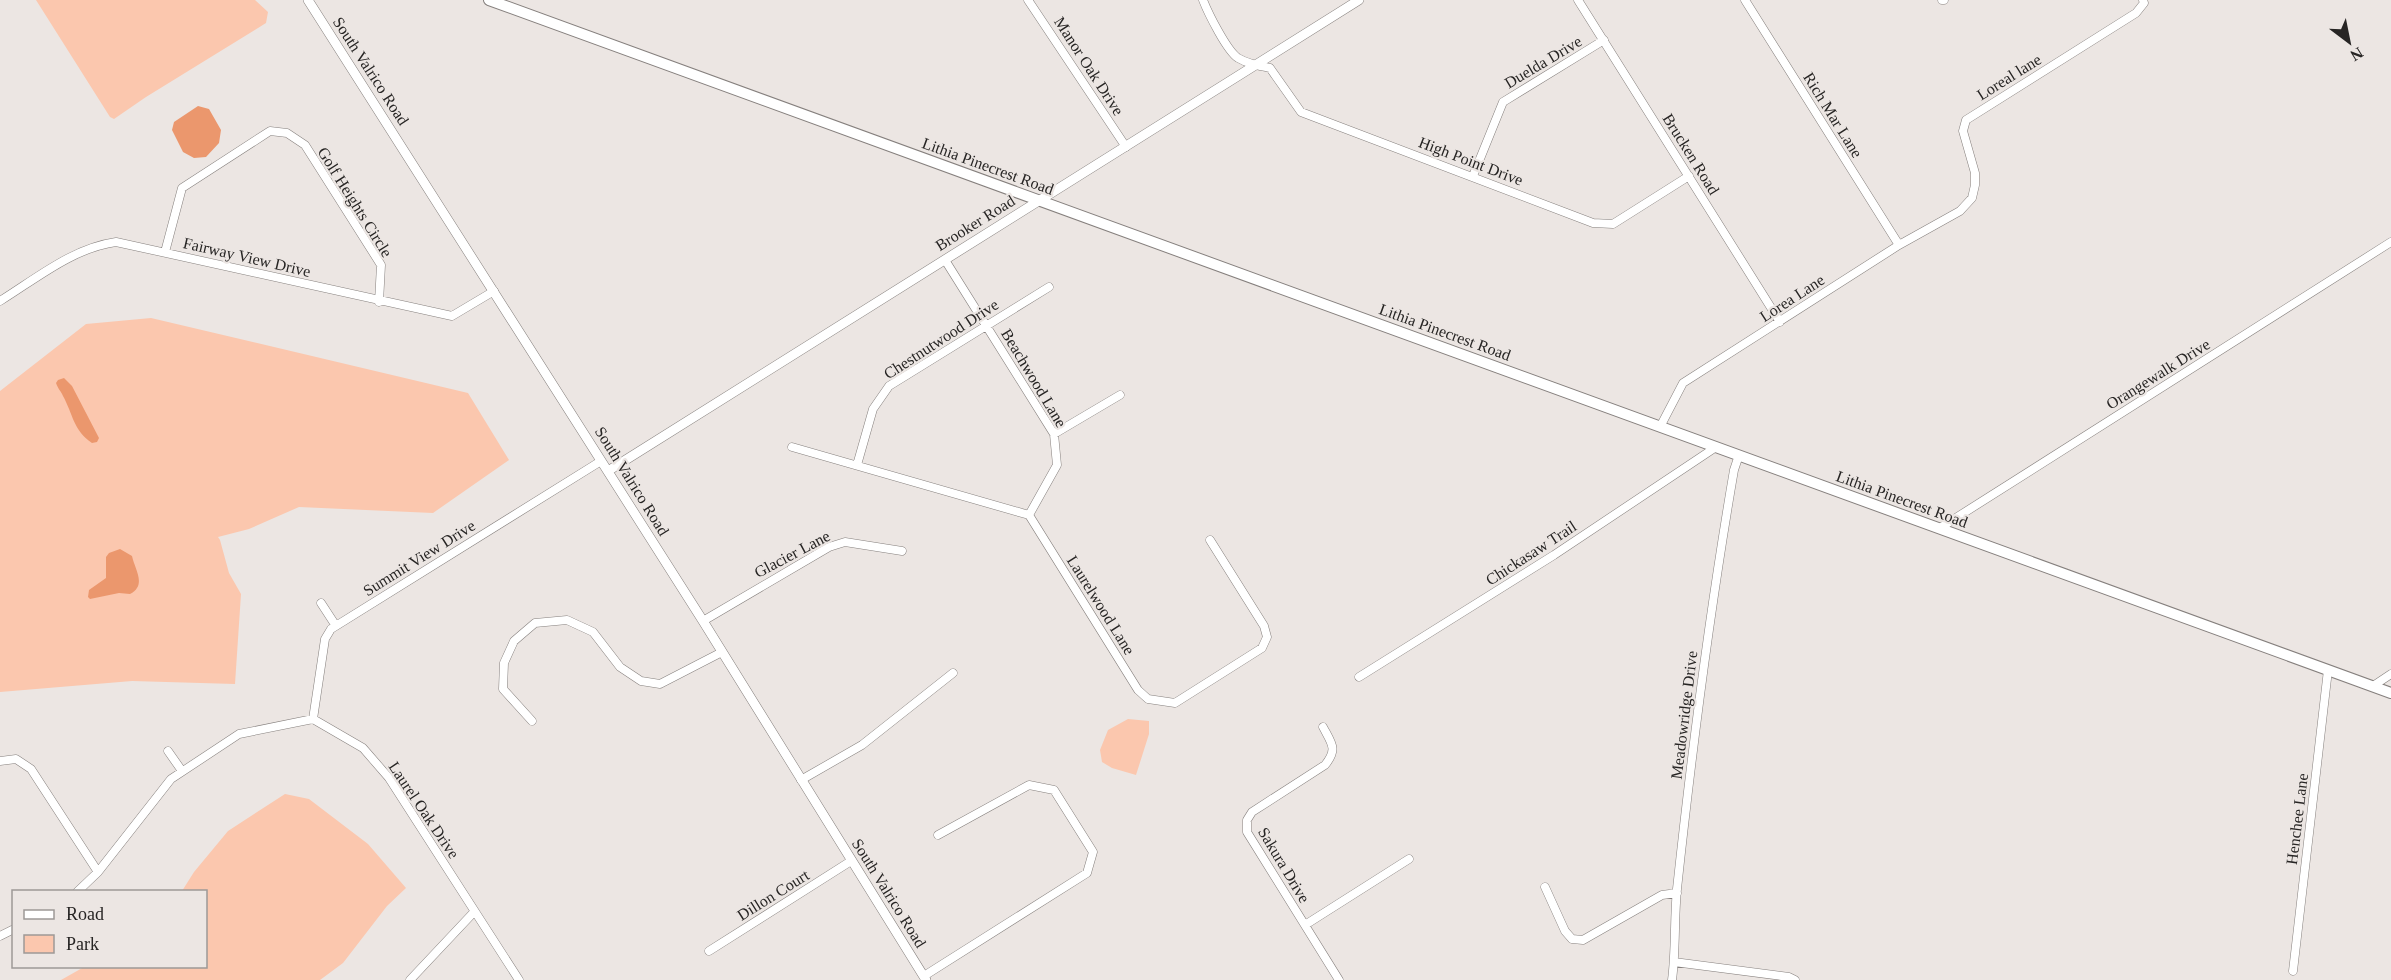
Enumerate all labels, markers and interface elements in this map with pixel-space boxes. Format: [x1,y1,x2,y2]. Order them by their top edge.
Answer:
north arrow [2319,12,2379,72]
street label: South Valrico Road [330,14,412,128]
street label: Manor Oak Drive [1051,14,1127,118]
street label: Duelda Drive [1501,32,1585,92]
text: N [2347,44,2366,65]
street label: Loreal lane [1974,51,2044,103]
street label: Rich Mar Lane [1800,69,1866,161]
street label: Brucken Road [1659,110,1723,198]
street label: High Point Drive [1416,133,1525,190]
street label: Lithia Pinecrest Road [920,134,1056,198]
street label: Golf Heights Circle [314,144,396,261]
street label: Brooker Road [932,192,1018,254]
street label: Fairway View Drive [181,234,312,281]
street label: Lorea Lane [1757,271,1827,325]
street label: Chestnutwood Drive [881,296,1001,382]
street label: Lithia Pinecrest Road [1377,300,1513,364]
street label: Beachwood Lane [998,326,1070,430]
street label: Orangewalk Drive [2103,335,2213,413]
street label: South Valrico Road [592,423,672,539]
street label: Lithia Pinecrest Road [1834,467,1970,531]
street label: Summit View Drive [360,517,478,599]
street label: Chickasaw Trail [1483,517,1580,589]
street label: Glacier Lane [751,527,833,581]
street label: Laurelwood Lane [1064,552,1138,658]
street label: Meadowridge Drive [1668,650,1701,780]
street label: Laurel Oak Drive [385,758,463,862]
street label: Henchee Lane [2283,772,2311,866]
street label: Sakura Drive [1255,824,1313,906]
street label: South Valrico Road [849,835,929,951]
street label: Dillon Court [734,866,812,924]
legend [12,890,207,968]
text: Road [66,904,104,924]
text: Park [66,934,99,954]

